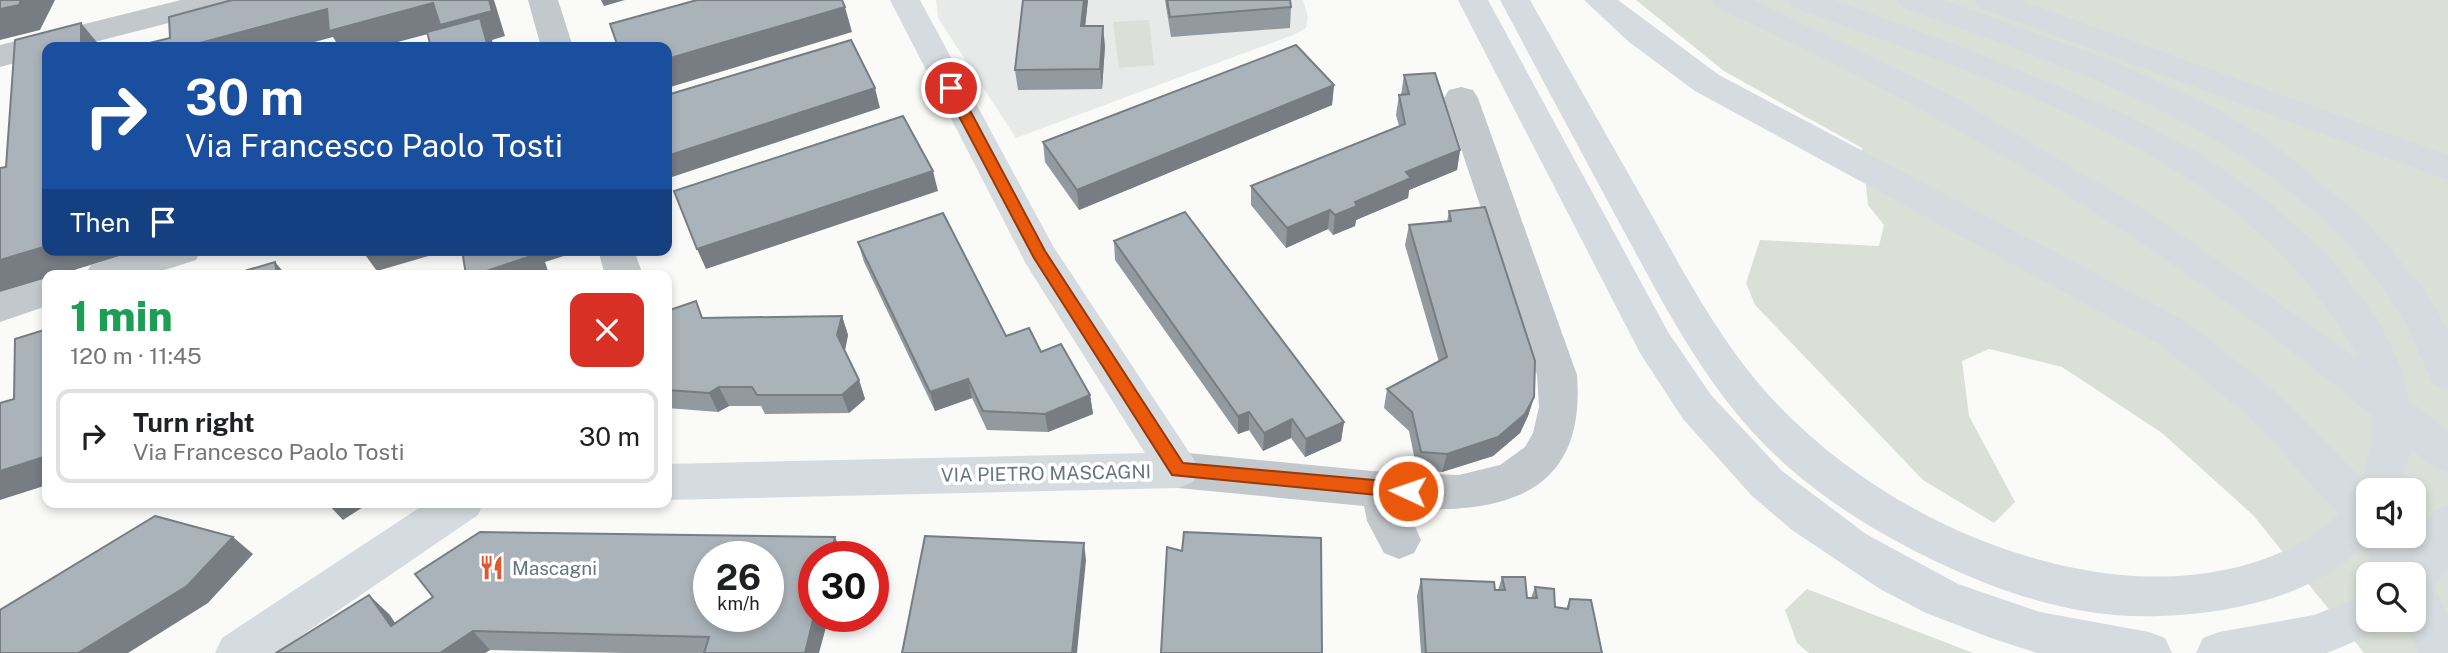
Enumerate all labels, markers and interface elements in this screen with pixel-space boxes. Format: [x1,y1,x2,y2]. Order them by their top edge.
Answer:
pin [921,58,981,118]
text: 30 m [185,68,304,126]
icon: arrive [932,69,970,107]
icon: right [70,70,161,161]
text: Via Francesco Paolo Tosti [185,127,563,164]
icon: arrive [144,203,182,241]
text: Then [70,207,130,238]
text: 1 min [70,291,173,340]
button: close [570,293,644,367]
text: 120 m · 11:45 [70,342,202,369]
text: Turn right [133,407,255,438]
icon: right [74,417,112,455]
text: 30 m [579,421,640,452]
text: Via Francesco Paolo Tosti [133,438,405,465]
position arrow [1371,454,1445,528]
street label: VIA PIETRO MASCAGNI [941,460,1151,486]
map controls [2356,478,2426,632]
button: sound [2356,478,2426,548]
speed limit sign: 30 [798,541,889,632]
restaurant icon: Mascagni [478,554,506,582]
place label: Mascagni [512,557,597,579]
text: 26 [716,557,761,598]
button: search [2356,562,2426,632]
text: km/h [717,593,760,614]

